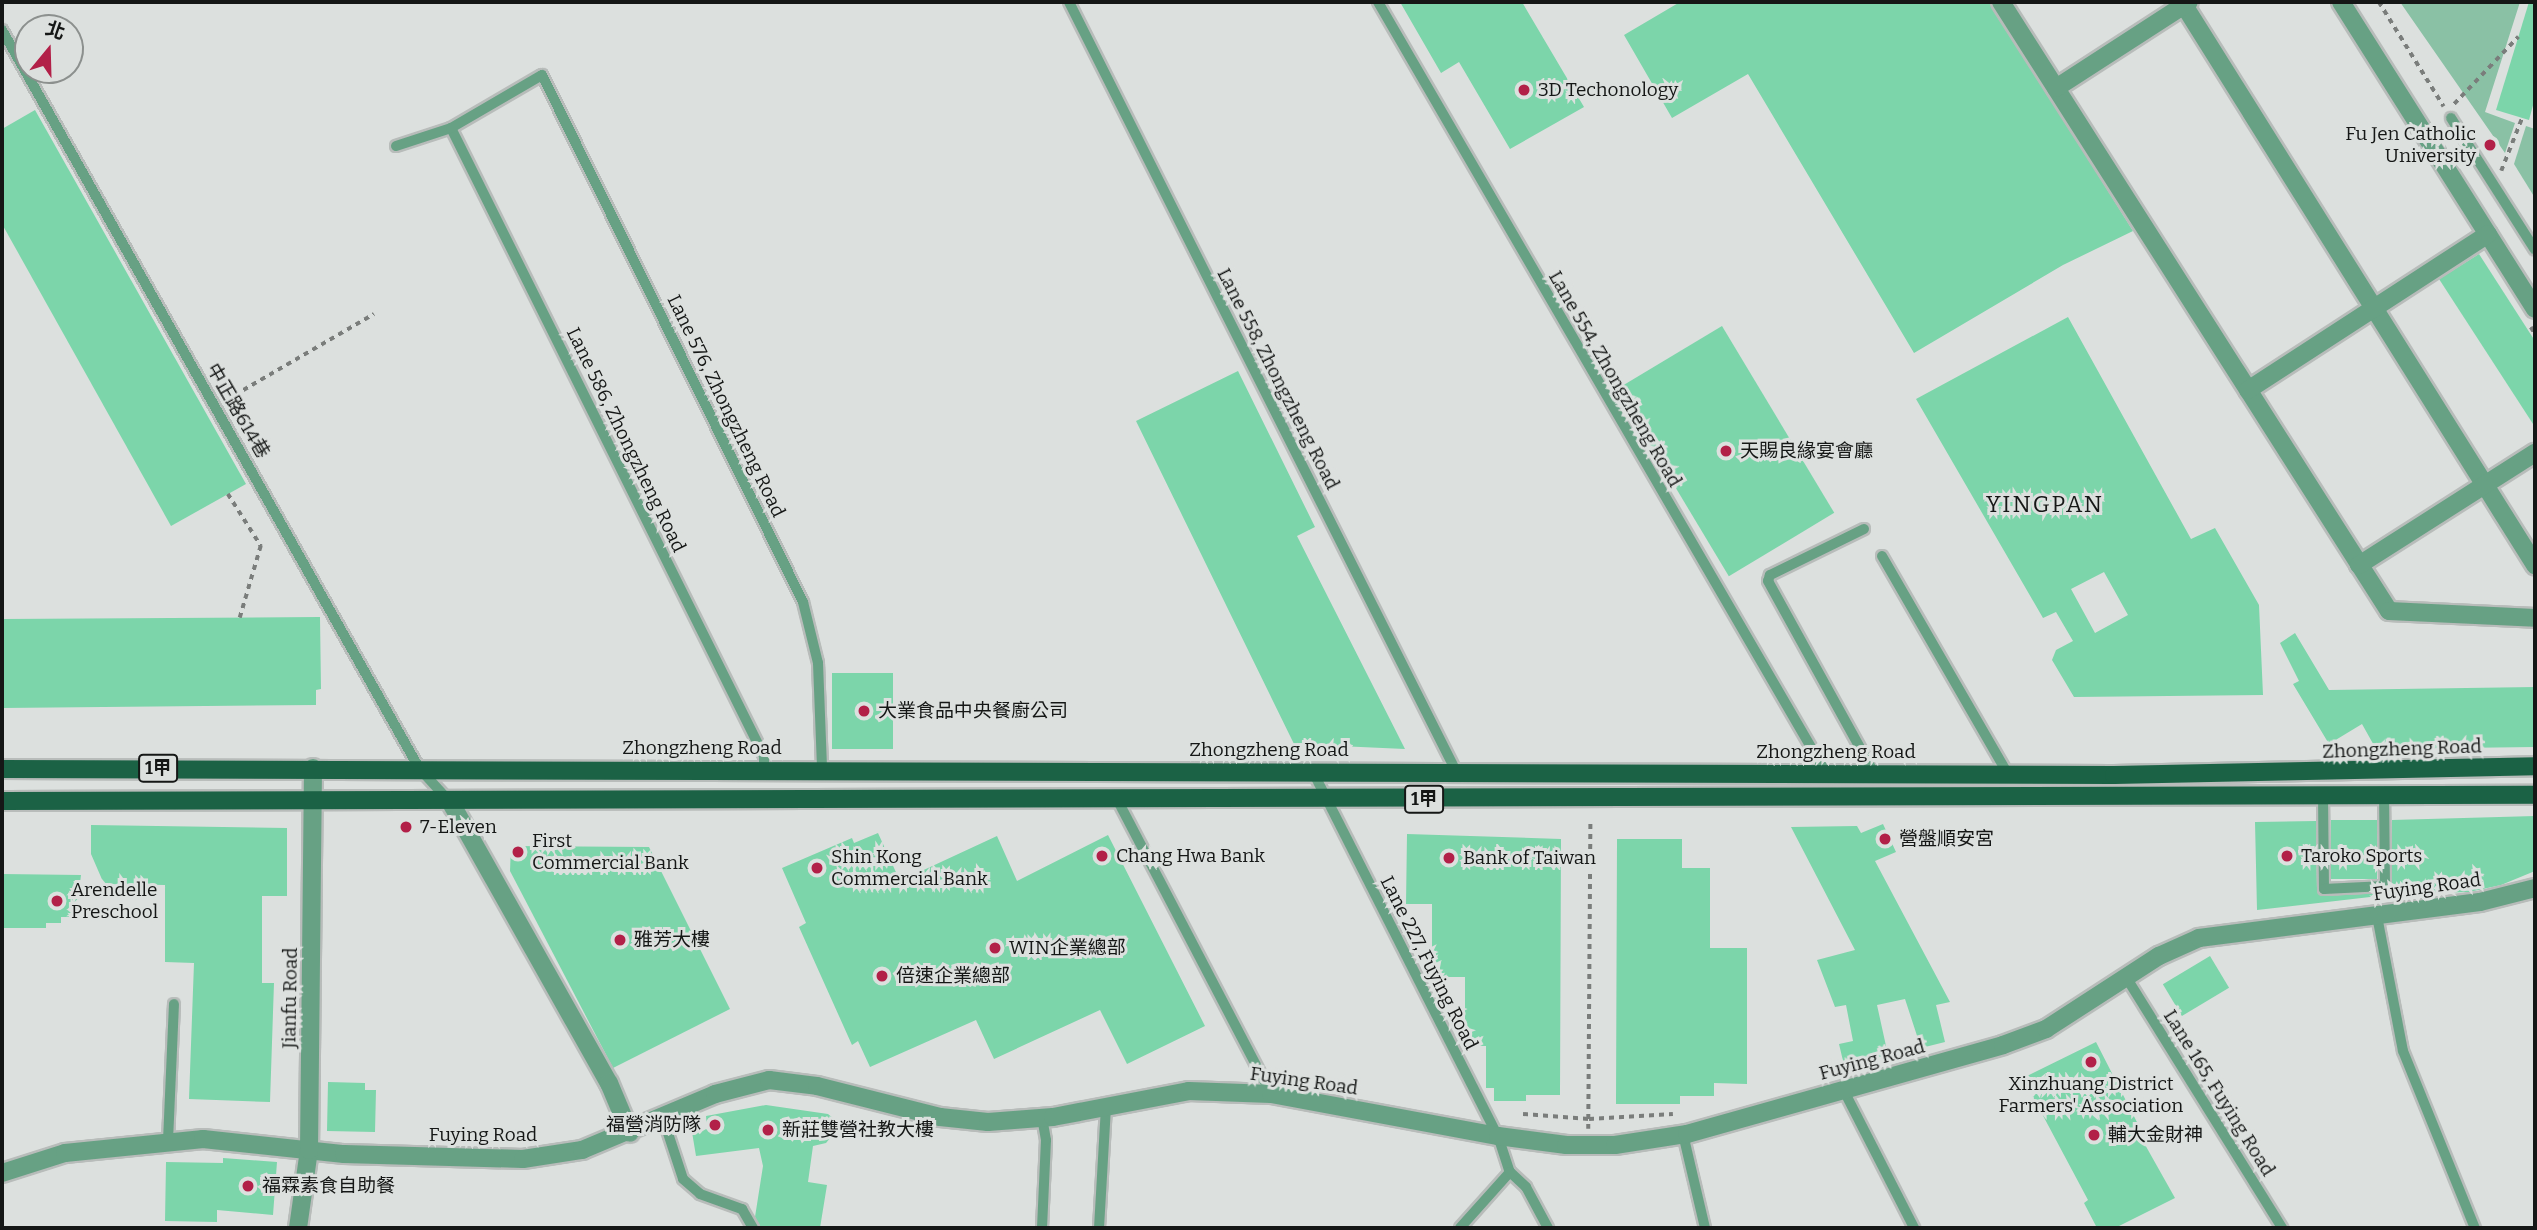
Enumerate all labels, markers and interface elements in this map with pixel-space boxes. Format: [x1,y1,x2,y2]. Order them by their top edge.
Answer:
north arrow [14,14,84,84]
text: 北 [43,17,68,45]
place label: 3D Techonology [1538,79,1678,101]
marker: 3D Techonology [1516,82,1532,98]
place label: Fu Jen Catholic University [2345,123,2476,167]
marker: Fu Jen Catholic University [2482,137,2498,153]
street label: Lane 558, Zhongzheng Road [1212,265,1344,493]
street label: Lane 554, Zhongzheng Road [1544,267,1686,491]
street label: Lane 576, Zhongzheng Road [662,291,790,521]
street label: Lane 586, Zhongzheng Road [562,324,690,556]
street label: 中正路614巷 [202,360,274,462]
place label: 天賜良緣宴會廳 [1740,440,1873,462]
marker: 天賜良緣宴會廳 [1718,443,1734,459]
district label: YINGPAN [1987,490,2103,518]
place label: 大業食品中央餐廚公司 [878,700,1068,722]
marker: 大業食品中央餐廚公司 [856,703,872,719]
street label: Zhongzheng Road [2322,735,2482,763]
street label: Zhongzheng Road [622,737,782,759]
street label: Zhongzheng Road [1189,739,1349,761]
street label: Zhongzheng Road [1756,741,1916,763]
road number: 1甲 [137,754,179,782]
road number: 1甲 [1403,784,1445,814]
place label: 7-Eleven [420,816,497,838]
marker: 7-Eleven [398,819,414,835]
place label: 營盤順安宮 [1899,828,1994,850]
place label: First Commercial Bank [532,830,689,874]
marker: 營盤順安宮 [1877,831,1893,847]
marker: First Commercial Bank [510,844,526,860]
place label: Chang Hwa Bank [1116,845,1265,867]
place label: Taroko Sports [2301,845,2422,867]
place label: Shin Kong Commercial Bank [831,846,988,890]
place label: Bank of Taiwan [1463,847,1596,869]
marker: Chang Hwa Bank [1094,848,1110,864]
marker: Taroko Sports [2279,848,2295,864]
marker: Bank of Taiwan [1441,850,1457,866]
marker: Shin Kong Commercial Bank [809,860,825,876]
street label: Fuying Road [2372,868,2482,906]
street label: Lane 227, Fuying Road [1375,872,1483,1054]
place label: Arendelle Preschool [71,879,158,923]
marker: Arendelle Preschool [49,893,65,909]
place label: 雅芳大樓 [634,929,710,951]
marker: 雅芳大樓 [612,932,628,948]
place label: WIN企業總部 [1009,937,1126,959]
marker: WIN企業總部 [987,940,1003,956]
street label: Jianfu Road [278,947,302,1049]
place label: 倍速企業總部 [896,965,1010,987]
marker: 倍速企業總部 [874,968,890,984]
street label: Lane 165, Fuying Road [2159,1006,2279,1180]
street label: Fuying Road [1817,1035,1927,1085]
marker: Xinzhuang District Farmers' Association [2083,1054,2099,1070]
street label: Fuying Road [1249,1062,1359,1100]
place label: Xinzhuang District Farmers' Association [1999,1073,2183,1117]
place label: 福營消防隊 [606,1114,701,1136]
marker: 福營消防隊 [707,1117,723,1133]
place label: 新莊雙營社教大樓 [782,1119,934,1141]
marker: 新莊雙營社教大樓 [760,1122,776,1138]
street label: Fuying Road [429,1124,537,1146]
place label: 輔大金財神 [2108,1124,2203,1146]
marker: 輔大金財神 [2086,1127,2102,1143]
place label: 福霖素食自助餐 [262,1175,395,1197]
marker: 福霖素食自助餐 [240,1178,256,1194]

